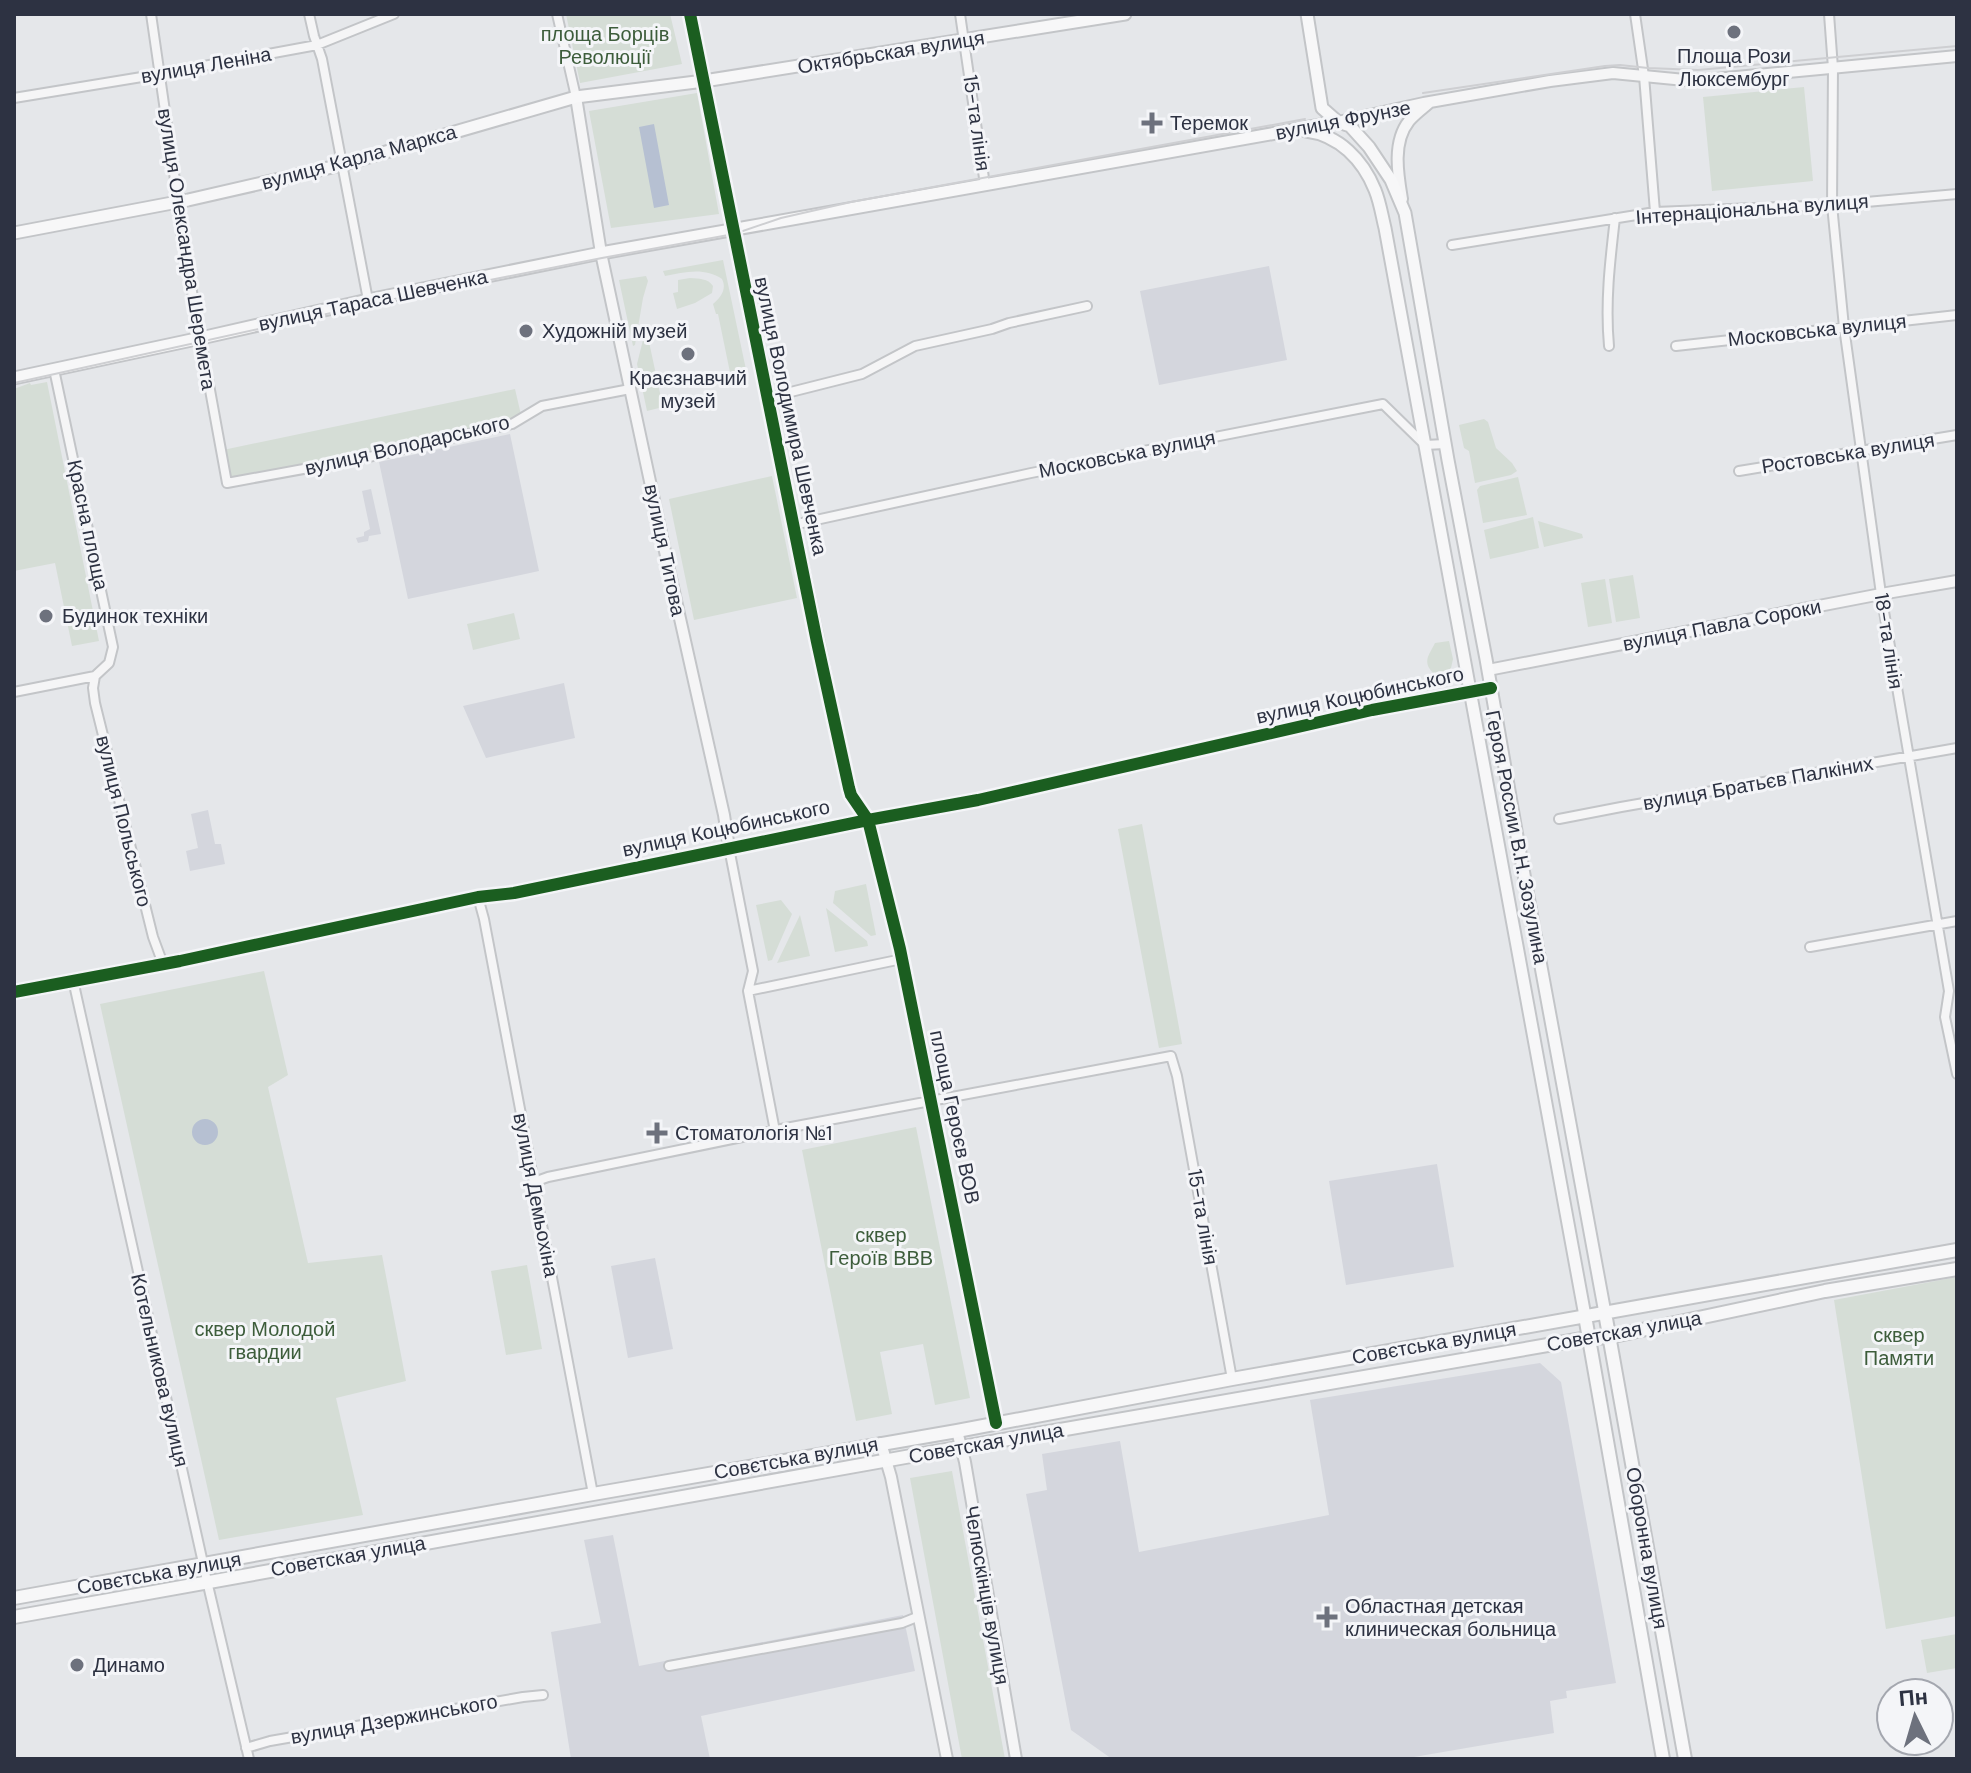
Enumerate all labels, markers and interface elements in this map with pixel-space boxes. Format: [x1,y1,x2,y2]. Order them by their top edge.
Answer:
park label: площа Борців Революції [541,21,669,70]
marker: Площа Рози Люксембург [1725,23,1743,41]
street label: Октябрьская вулиця [796,24,986,80]
street label: вулиця Леніна [139,41,274,89]
place label: Площа Рози Люксембург [1677,43,1791,92]
street label: 15-та лінія [957,73,997,173]
street label: вулиця Фрунзе [1273,94,1413,146]
street label: вулиця Олександра Шеремета [152,106,222,392]
place label: Теремок [1170,110,1248,136]
marker: Теремок [1141,112,1163,134]
street label: вулиця Карла Маркса [259,118,460,196]
street label: Інтернаціональна вулиця [1635,188,1869,230]
street label: вулиця Тараса Шевченка [256,263,491,337]
street label: вулиця Володимира Шевченка [749,274,833,559]
street label: Московська вулиця [1726,308,1908,352]
place label: Художній музей [542,318,687,344]
marker: Художній музей [517,322,535,340]
marker: Краєзнавчий музей [679,345,697,363]
place label: Краєзнавчий музей [629,365,747,414]
street label: вулиця Володарського [302,409,512,481]
street label: Московська вулиця [1036,424,1218,484]
street label: Ростовська вулиця [1760,426,1936,480]
street label: Красна площа [61,457,115,594]
street label: вулиця Титова [638,482,692,619]
street label: 18-та лінія [1869,591,1909,691]
street label: вулиця Павла Сороки [1621,593,1823,657]
place label: Будинок техніки [62,603,208,629]
marker: Будинок техніки [37,607,55,625]
street label: вулиця Коцюбинського [1254,660,1466,730]
street label: Героя России В.Н. Зозулина [1480,708,1555,967]
street label: вулиця Польського [90,733,158,909]
street label: вулиця Братьєв Палкіних [1641,750,1875,816]
street label: вулиця Коцюбинського [620,793,832,863]
street label: площа Героєв ВОВ [924,1028,986,1206]
street label: вулиця Демьохіна [507,1111,565,1280]
place label: Стоматологія №1 [675,1120,832,1146]
marker: Стоматологія №1 [646,1122,668,1144]
street label: 15-та лінія [1182,1167,1224,1267]
park label: сквер Героїв ВВВ [829,1222,933,1271]
street label: Котельникова вулиця [125,1271,195,1469]
street label: Советская улица [1545,1304,1704,1357]
park label: сквер Молодой гвардии [195,1316,335,1365]
street label: Совєтська вулиця [1350,1316,1518,1370]
park label: сквер Памяти [1864,1322,1934,1371]
street label: Советская улица [907,1416,1066,1469]
street label: Совєтська вулиця [712,1431,880,1485]
street label: Оборонна вулиця [1620,1465,1674,1631]
street label: Челюскінців вулиця [958,1503,1016,1687]
street label: Советская улица [269,1529,428,1582]
street label: Совєтська вулиця [75,1546,243,1600]
place label: Областная детская клиническая больница [1345,1593,1557,1642]
marker: Областная детская клиническая больница [1316,1606,1338,1628]
place label: Динамо [93,1652,165,1678]
marker: Динамо [68,1656,86,1674]
north arrow [1875,1677,1955,1757]
text: Пн [1898,1682,1929,1713]
street label: вулиця Дзержинського [288,1688,500,1750]

